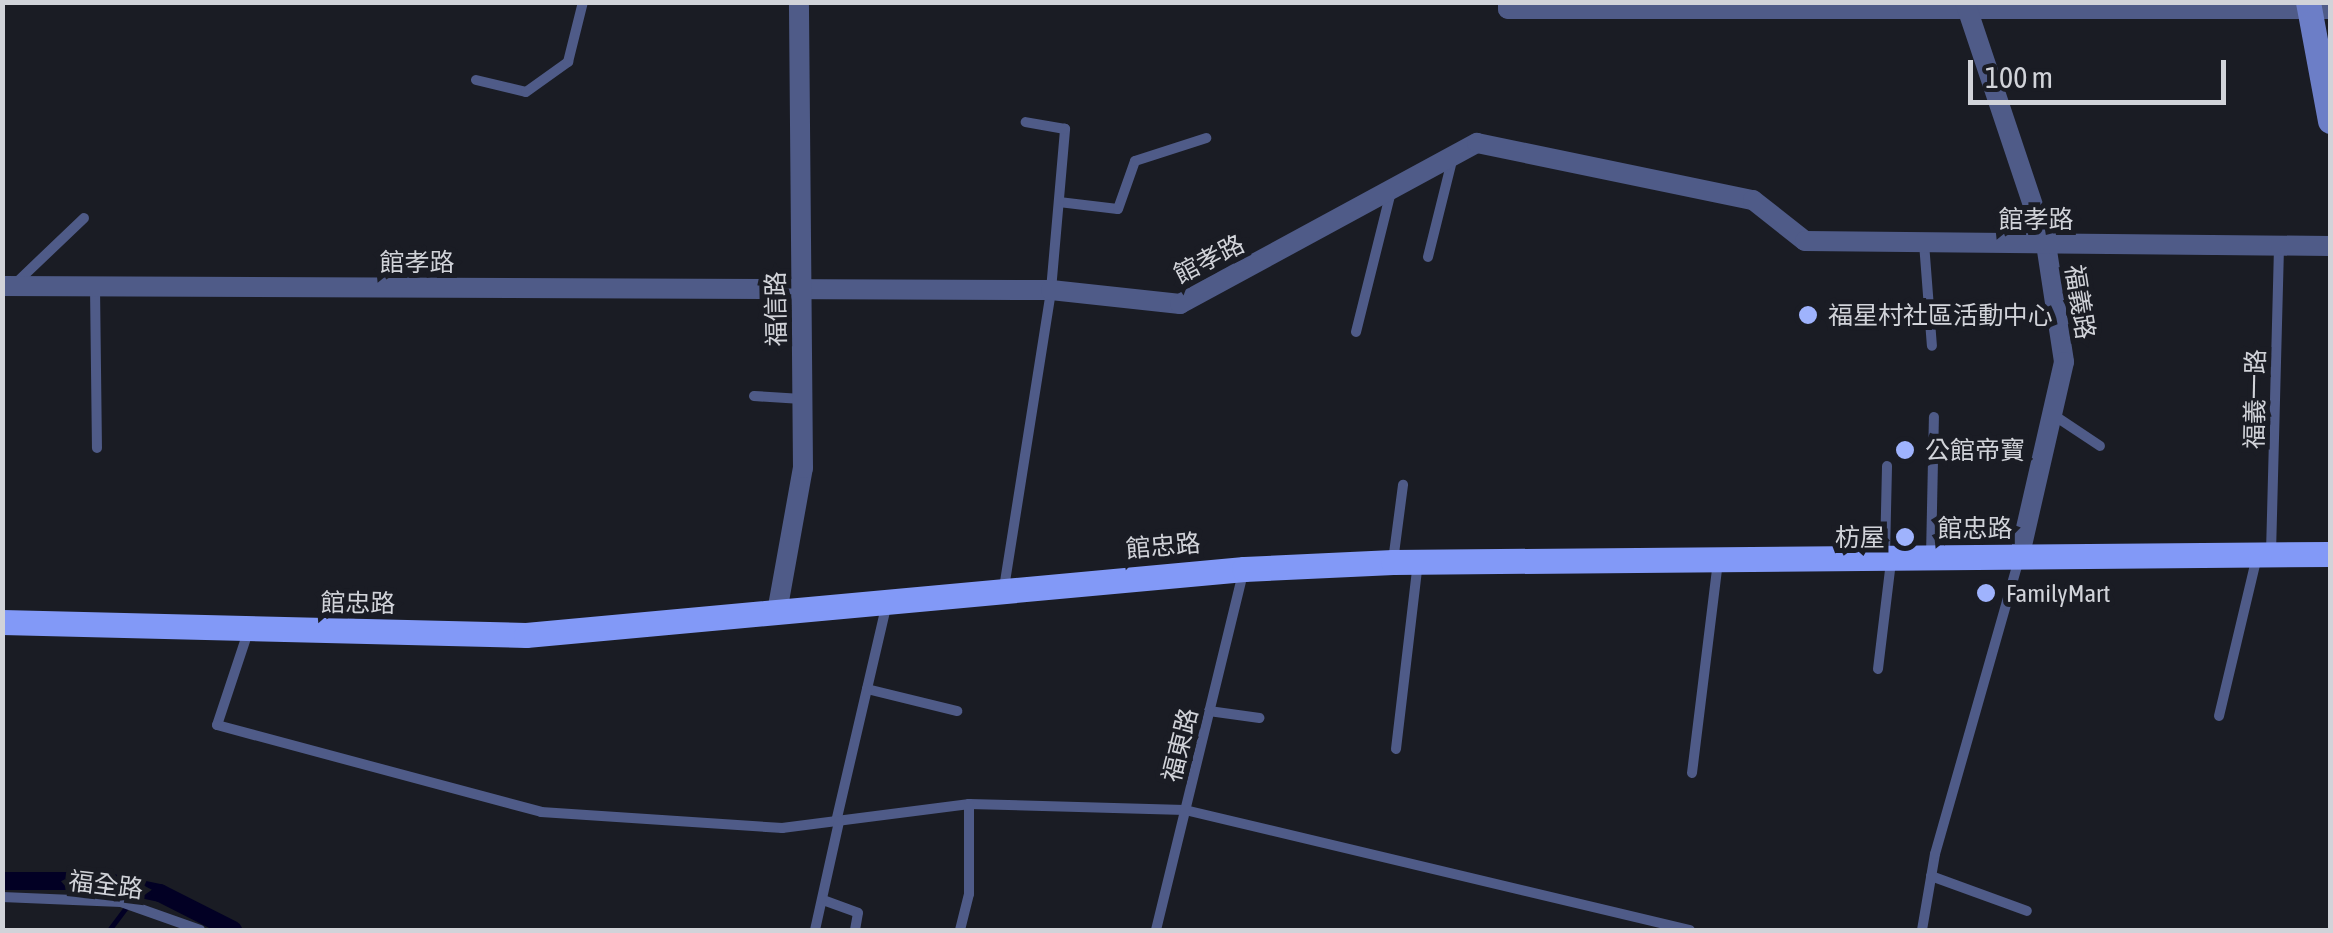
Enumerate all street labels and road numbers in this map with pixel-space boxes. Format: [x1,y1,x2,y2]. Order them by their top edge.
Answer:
street label: 館孝路 [1999,204,2073,234]
street label: 館孝路 [1169,229,1249,289]
street label: 館孝路 [380,247,454,277]
street label: 福義路 [2059,263,2101,341]
street label: 福信路 [760,271,792,347]
street label: 福義一路 [2239,349,2271,449]
street label: 館忠路 [1938,513,2012,543]
street label: 館忠路 [1124,528,1202,564]
street label: 館忠路 [320,587,396,619]
street label: 福東路 [1156,705,1204,785]
street label: 福全路 [67,866,145,904]

